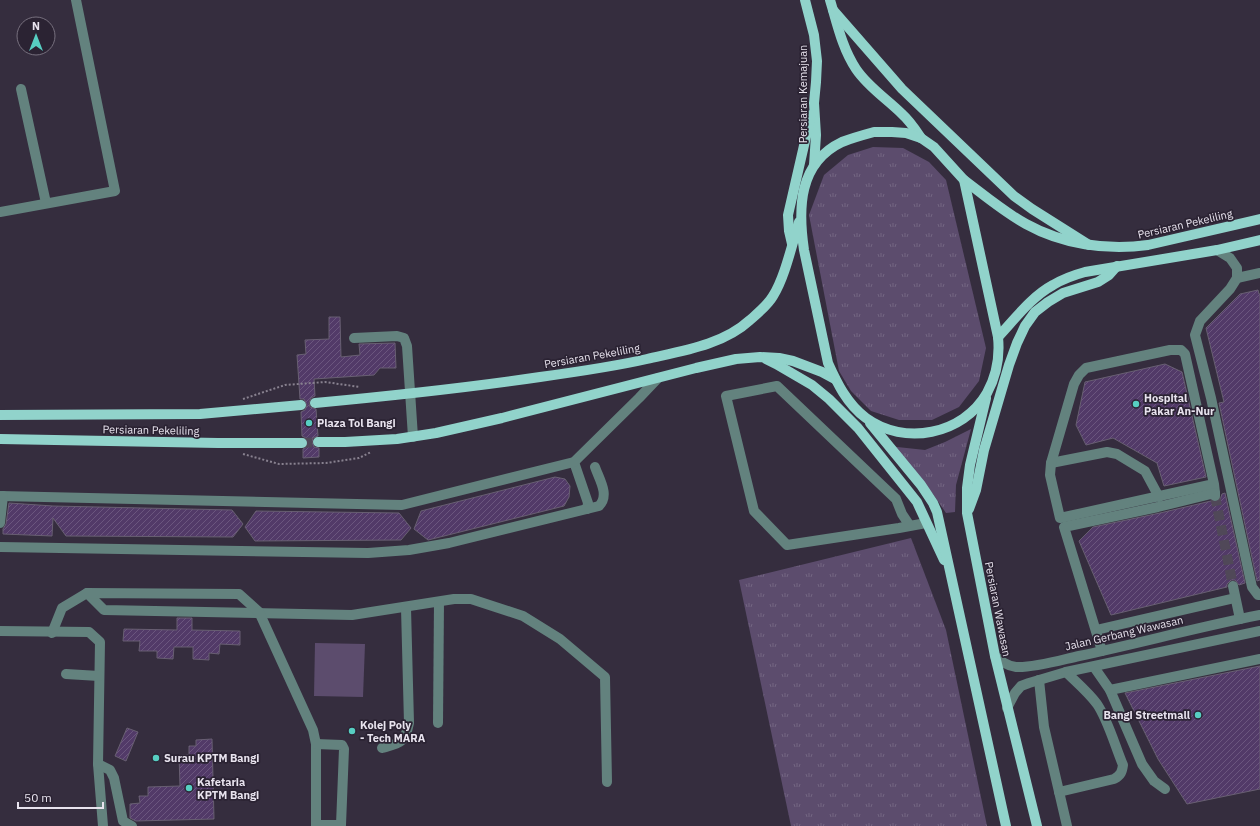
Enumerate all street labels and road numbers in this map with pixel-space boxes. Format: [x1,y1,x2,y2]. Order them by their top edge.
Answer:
street label: Persiaran Kemajuan [796,45,810,143]
street label: Persiaran Pekeliling [1136,206,1234,242]
street label: Persiaran Pekeliling [543,341,641,371]
street label: Persiaran Pekeliling [102,422,200,438]
street label: Persiaran Wawasan [982,560,1014,658]
street label: Jalan Gerbang Wawasan [1063,613,1185,653]

